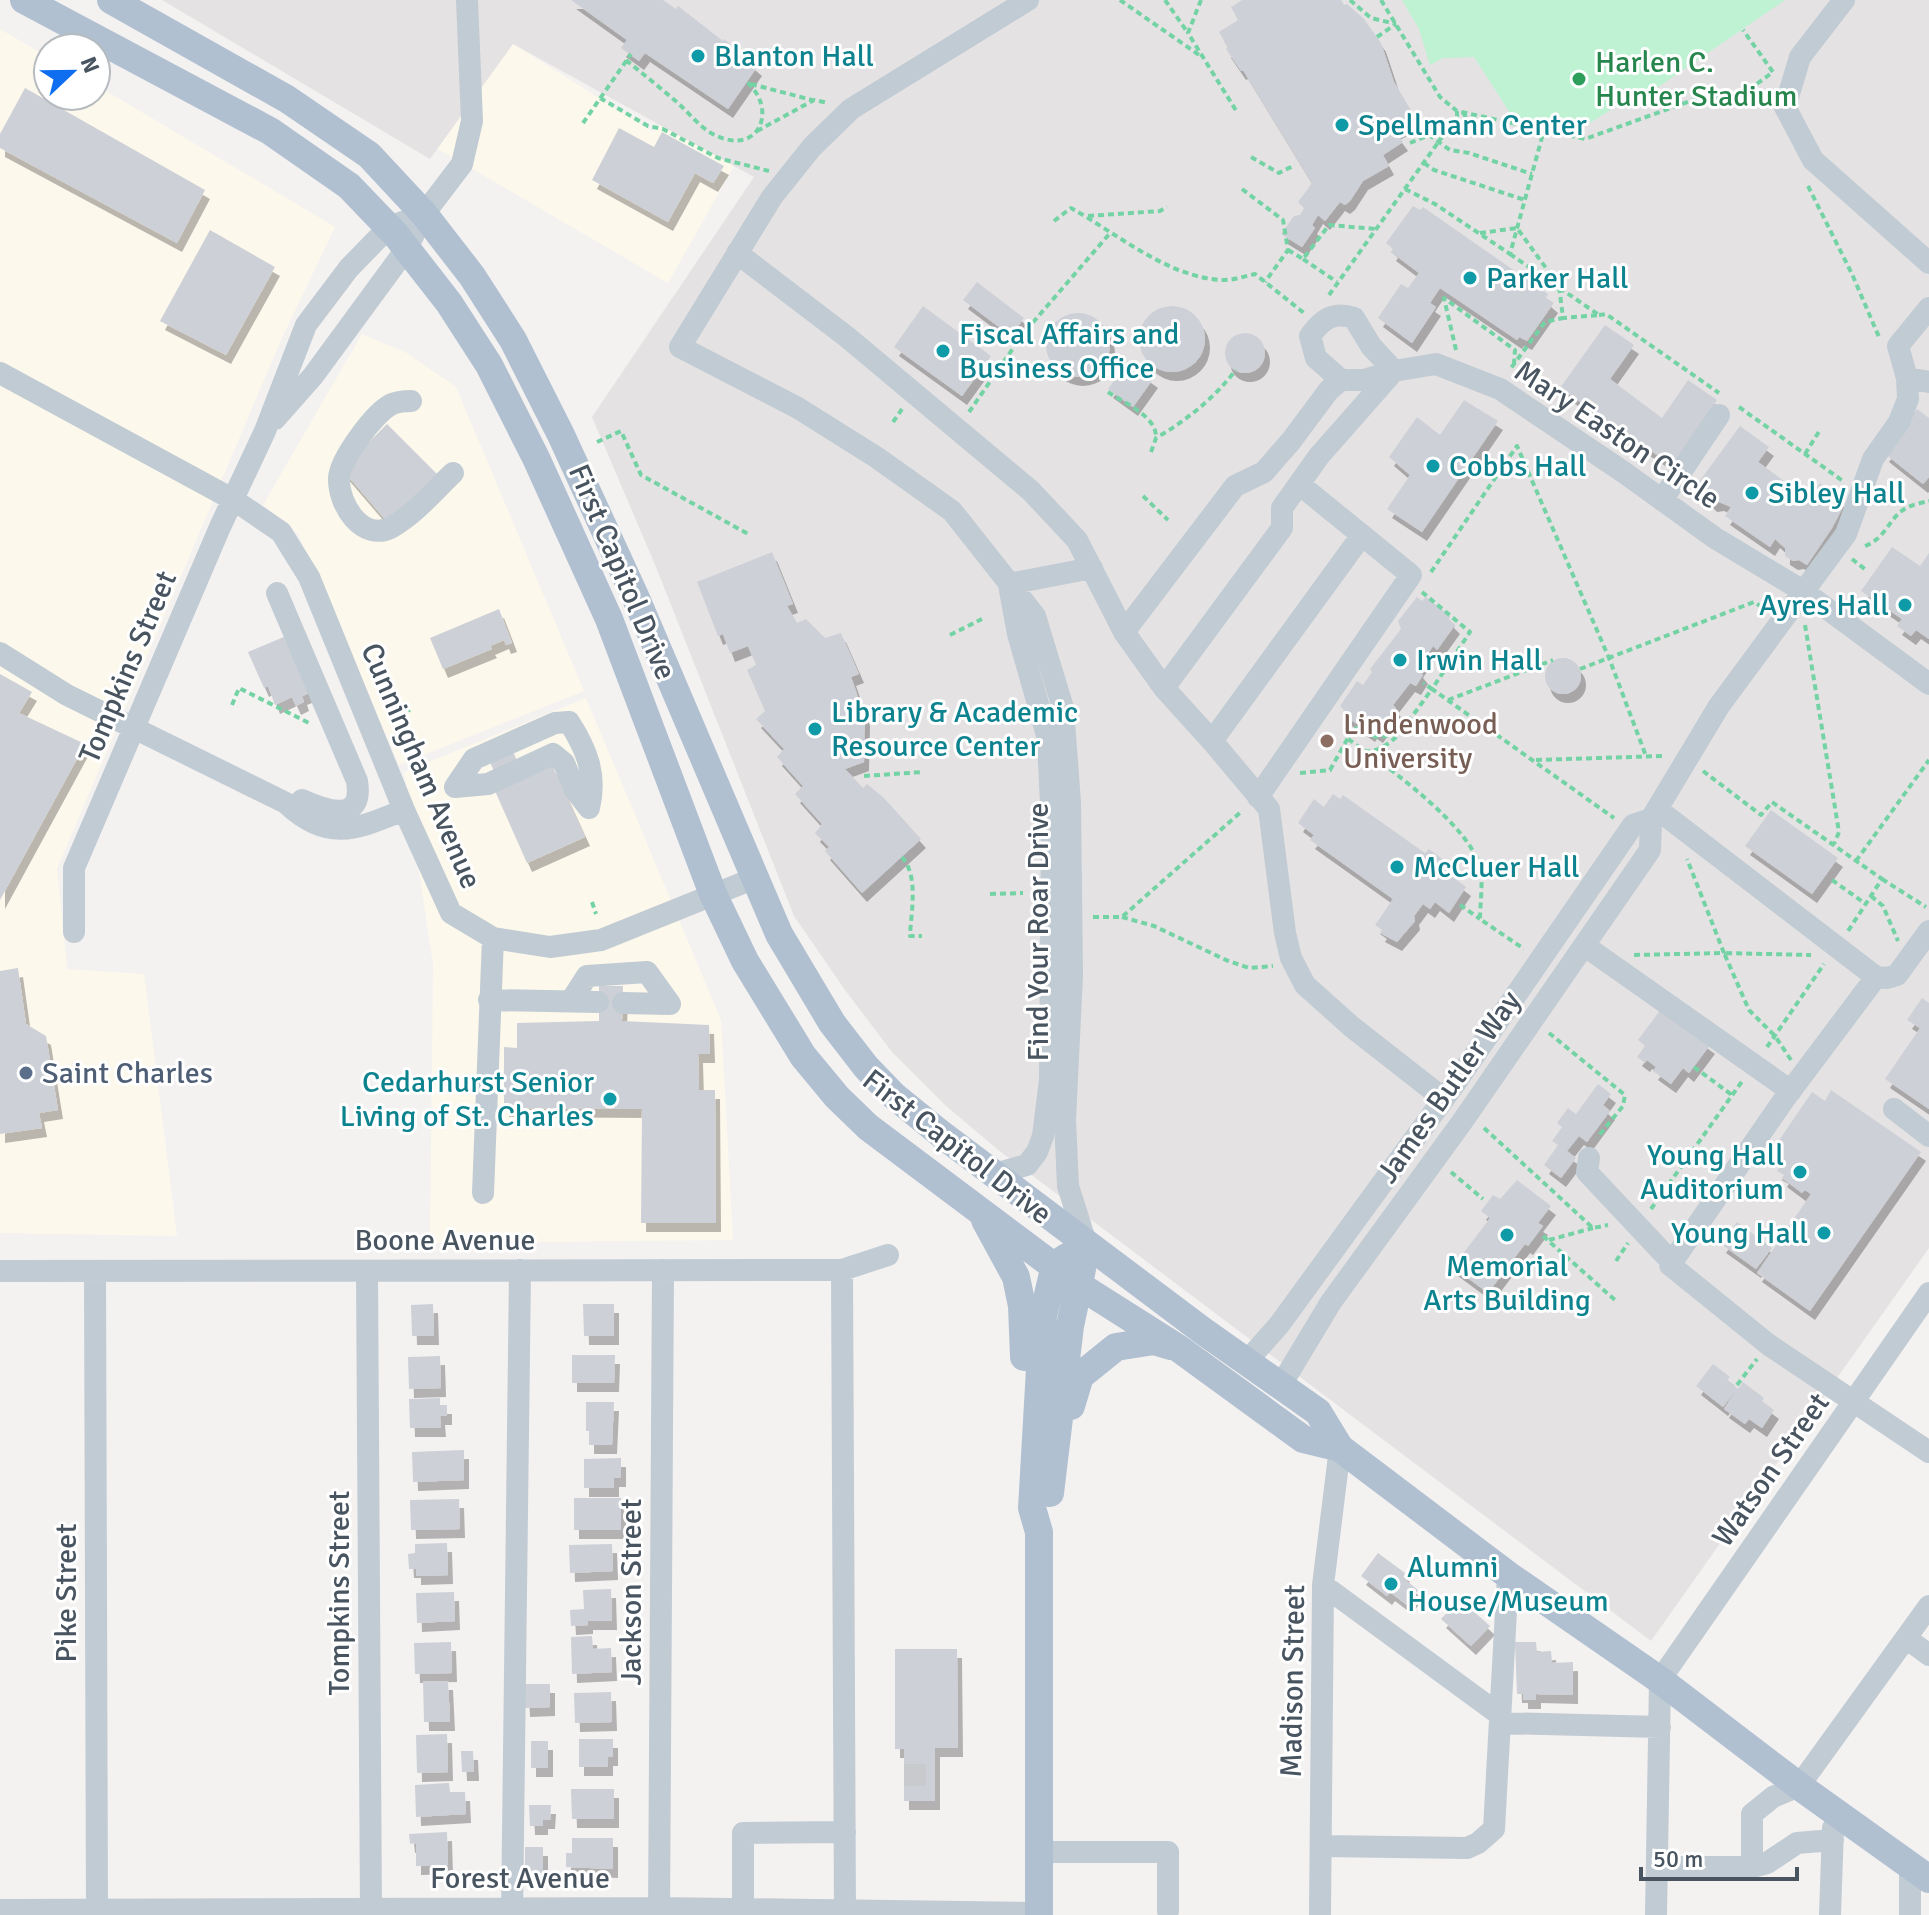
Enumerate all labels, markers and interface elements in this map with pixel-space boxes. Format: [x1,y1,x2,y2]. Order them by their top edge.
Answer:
north arrow [32,32,112,112]
place label: Blanton Hall [714,38,874,75]
place label: Harlen C. Hunter Stadium [1595,44,1797,115]
marker: Blanton Hall [689,47,707,65]
text: N [75,53,105,77]
marker: Harlen C. Hunter Stadium [1570,70,1588,88]
place label: Spellmann Center [1358,107,1587,144]
marker: Spellmann Center [1333,116,1351,134]
place label: Parker Hall [1486,260,1628,297]
marker: Parker Hall [1461,269,1479,287]
place label: Fiscal Affairs and Business Office [959,316,1179,387]
marker: Fiscal Affairs and Business Office [934,342,952,360]
street label: Mary Easton Circle [1507,353,1727,517]
place label: Cobbs Hall [1449,448,1587,485]
marker: Cobbs Hall [1424,457,1442,475]
street label: First Capitol Drive [560,459,684,685]
place label: Sibley Hall [1768,475,1905,512]
marker: Sibley Hall [1743,484,1761,502]
street label: Tompkins Street [71,565,185,769]
place label: Ayres Hall [1759,587,1889,624]
marker: Ayres Hall [1896,596,1914,614]
street label: Cunningham Avenue [353,638,489,894]
place label: Irwin Hall [1416,642,1542,679]
marker: Irwin Hall [1391,651,1409,669]
place label: Library & Academic Resource Center [831,694,1078,765]
place label: Lindenwood University [1343,706,1498,777]
marker: Library & Academic Resource Center [806,720,824,738]
marker: Lindenwood University [1318,732,1336,750]
street label: Find Your Roar Drive [1020,803,1057,1061]
place label: McCluer Hall [1413,849,1580,886]
marker: McCluer Hall [1388,858,1406,876]
street label: James Butler Way [1369,984,1529,1190]
place label: Saint Charles [42,1055,213,1092]
street label: First Capitol Drive [855,1062,1059,1232]
marker: Saint Charles [17,1064,35,1082]
place label: Cedarhurst Senior Living of St. Charles [340,1064,594,1135]
marker: Cedarhurst Senior Living of St. Charles [601,1090,619,1108]
place label: Young Hall Auditorium [1640,1137,1784,1208]
marker: Young Hall Auditorium [1791,1163,1809,1181]
place label: Young Hall [1671,1215,1808,1252]
street label: Boone Avenue [354,1222,536,1259]
marker: Young Hall [1815,1224,1833,1242]
marker: Memorial Arts Building [1498,1226,1516,1244]
place label: Memorial Arts Building [1423,1248,1591,1319]
street label: Watson Street [1704,1386,1838,1554]
street label: Tompkins Street [321,1491,358,1695]
street label: Jackson Street [613,1499,650,1685]
street label: Pike Street [48,1523,85,1663]
place label: Alumni House/Museum [1407,1549,1609,1620]
marker: Alumni House/Museum [1382,1575,1400,1593]
street label: Madison Street [1273,1584,1313,1778]
scale bar [1641,1831,1797,1881]
text: 50 m [1653,1844,1703,1874]
street label: Forest Avenue [430,1860,610,1897]

